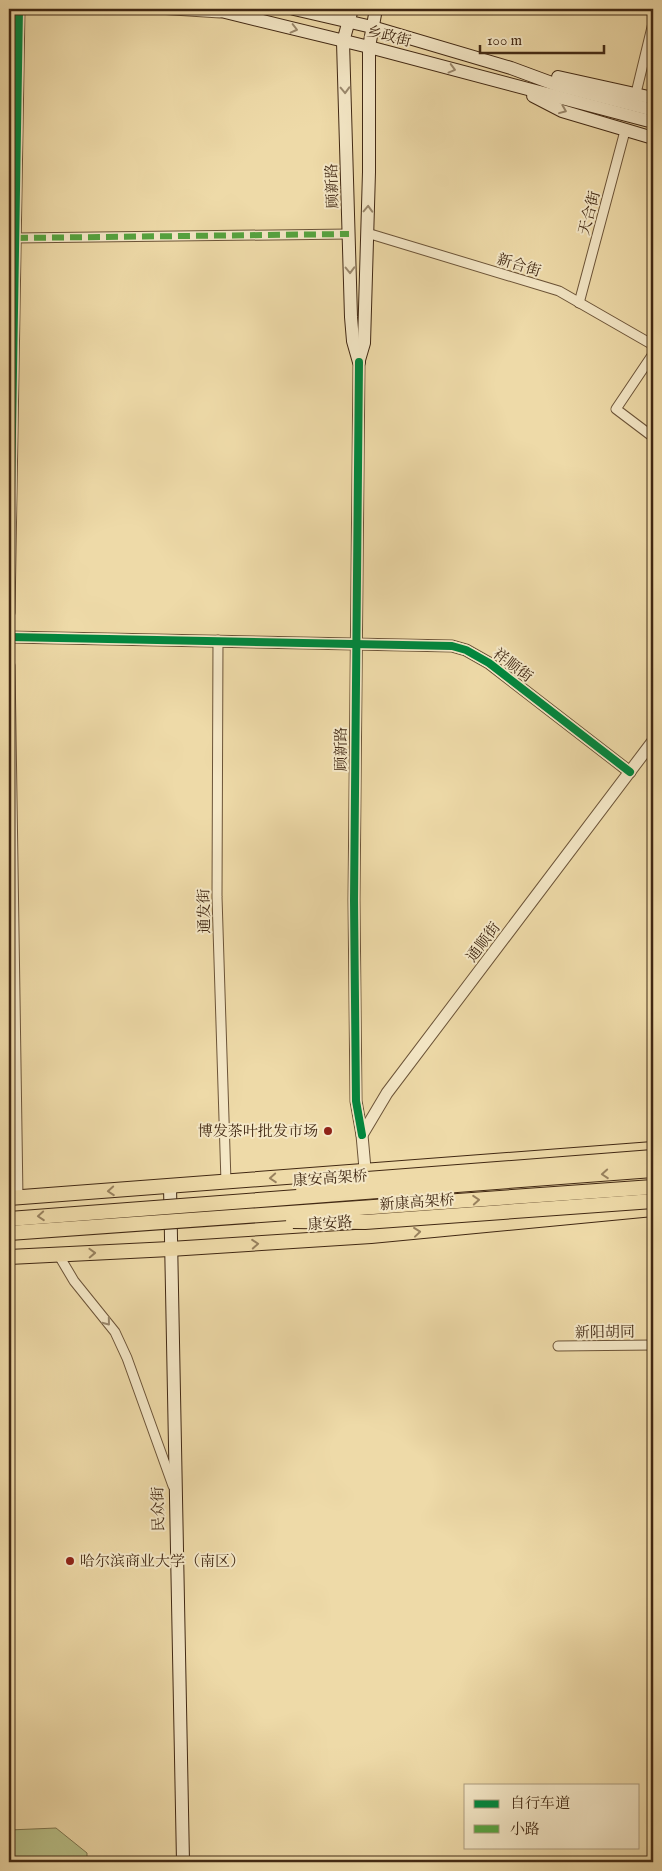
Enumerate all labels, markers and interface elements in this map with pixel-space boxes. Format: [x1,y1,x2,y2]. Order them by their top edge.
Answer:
street label: 乡政街 [365,22,413,51]
scale bar [480,22,603,54]
one-way arrow [290,23,299,34]
text: 100 m [487,31,523,50]
one-way arrow [447,63,455,73]
one-way arrow [340,86,350,94]
one-way arrow [559,105,567,115]
street label: 顾新路 [322,163,343,209]
street label: 天合街 [574,189,604,237]
one-way arrow [362,205,373,213]
street label: 新合街 [495,250,543,281]
one-way arrow [345,266,355,274]
street label: 祥顺街 [489,644,536,687]
street label: 顾新路 [332,726,351,772]
street label: 通发街 [195,888,214,934]
street label: 通顺街 [462,919,505,966]
place label: 博发茶叶批发市场 [198,1122,318,1141]
marker: 博发茶叶批发市场 [322,1125,334,1137]
street label: 康安高架桥 [292,1166,368,1191]
one-way arrow [600,1168,608,1179]
one-way arrow [269,1172,277,1183]
one-way arrow [107,1185,115,1196]
street label: 新康高架桥 [379,1190,455,1215]
one-way arrow [473,1194,481,1205]
one-way arrow [37,1210,45,1221]
street label: 康安路 [307,1212,353,1235]
one-way arrow [413,1227,421,1238]
one-way arrow [251,1239,259,1250]
one-way arrow [89,1247,97,1258]
one-way arrow [101,1316,110,1325]
street label: 新阳胡同 [575,1322,635,1343]
street label: 民众街 [149,1486,168,1532]
place label: 哈尔滨商业大学（南区） [80,1552,245,1571]
marker: 哈尔滨商业大学（南区） [64,1555,76,1567]
legend [464,1784,640,1848]
text: 自行车道 [510,1794,570,1813]
text: 小路 [510,1820,540,1839]

